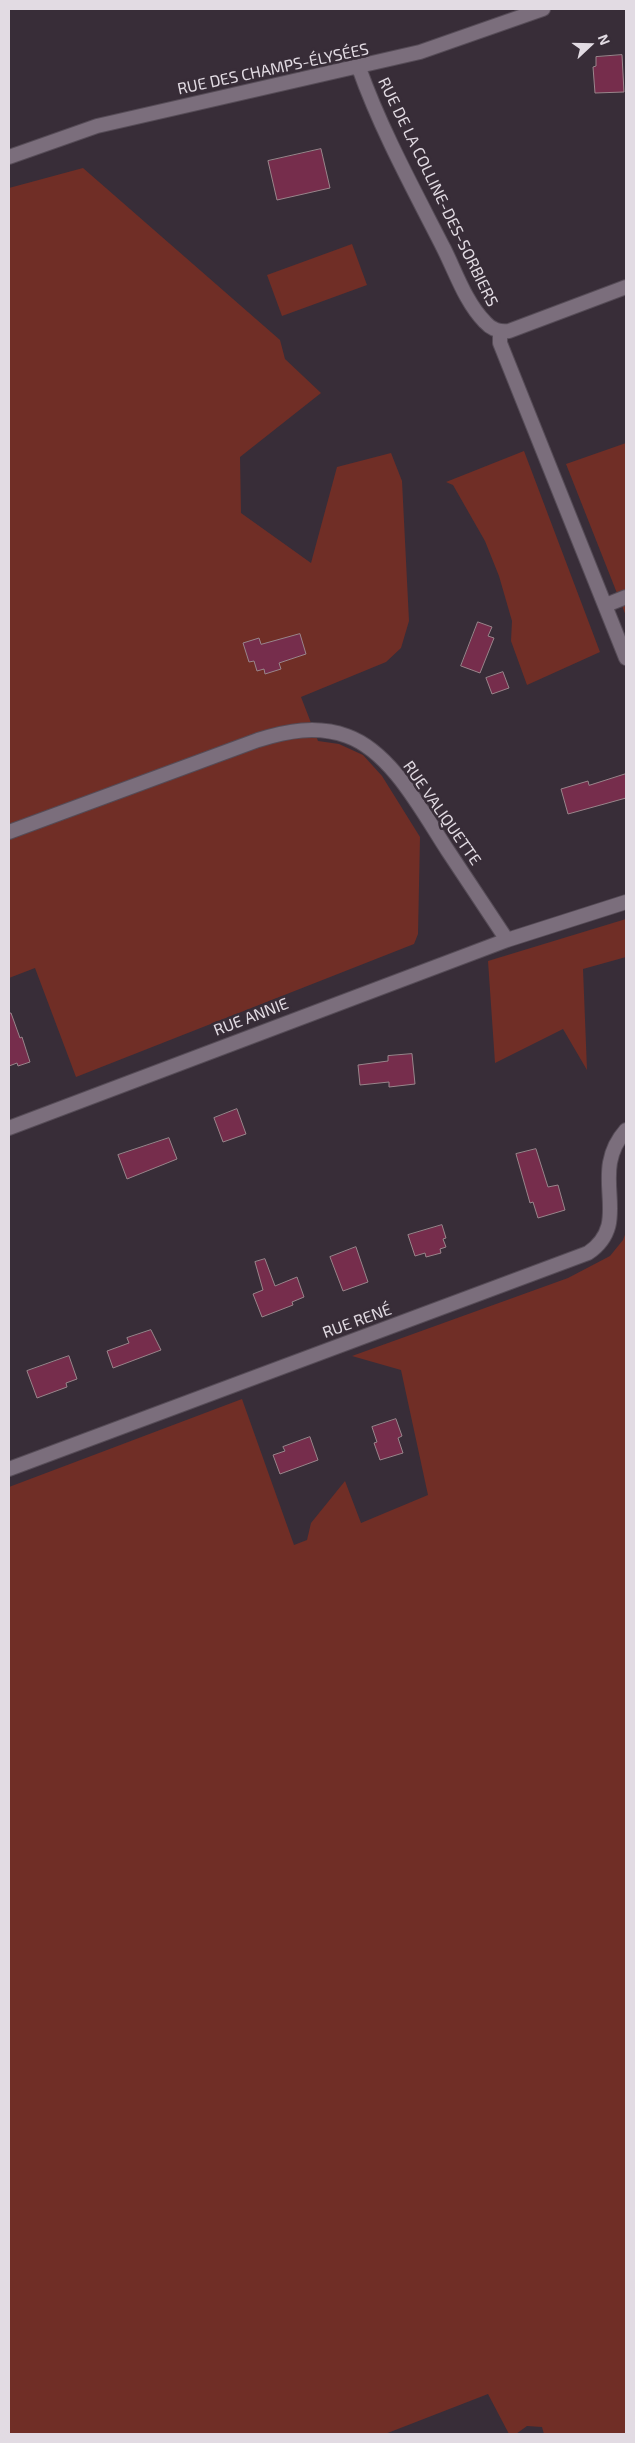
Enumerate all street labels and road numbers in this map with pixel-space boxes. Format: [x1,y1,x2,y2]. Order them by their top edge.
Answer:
street label: RUE DES CHAMPS-ÉLYSÉES [176,39,370,99]
street label: RUE DE LA COLLINE-DES-SORBIERS [374,74,502,310]
street label: RUE VALIQUETTE [399,757,485,869]
street label: RUE ANNIE [211,994,291,1040]
street label: RUE RENÉ [320,1300,394,1342]

